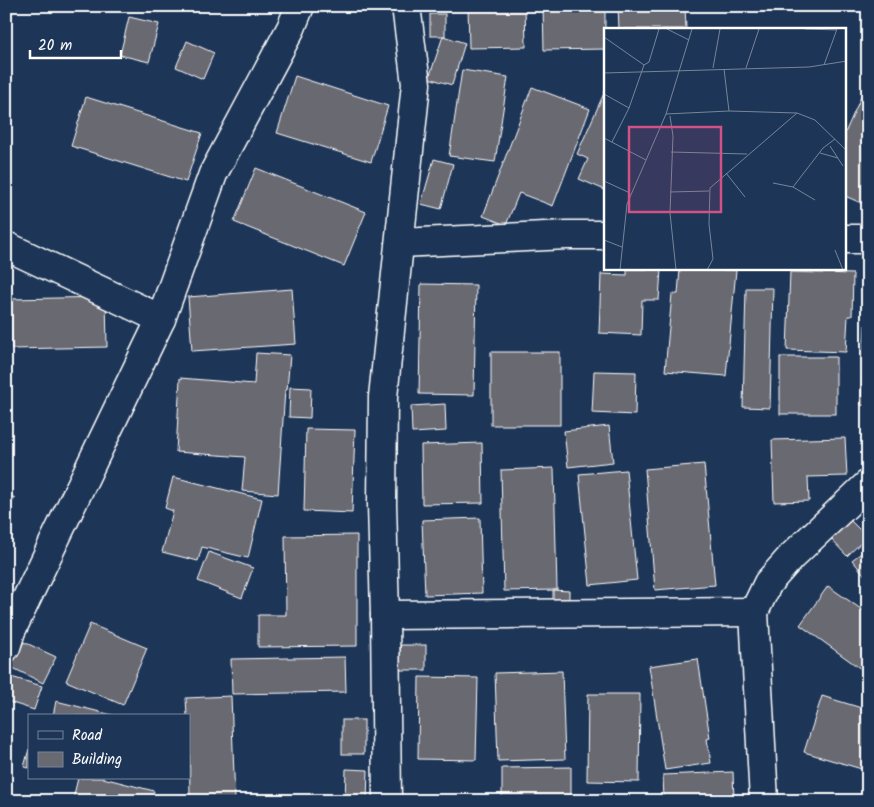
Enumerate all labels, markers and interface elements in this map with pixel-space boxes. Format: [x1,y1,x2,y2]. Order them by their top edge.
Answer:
scale bar [30,28,121,60]
inset map [604,28,846,270]
text: 20 m [38,34,72,58]
legend [28,714,190,780]
text: Road [72,724,103,748]
text: Building [72,748,122,772]

